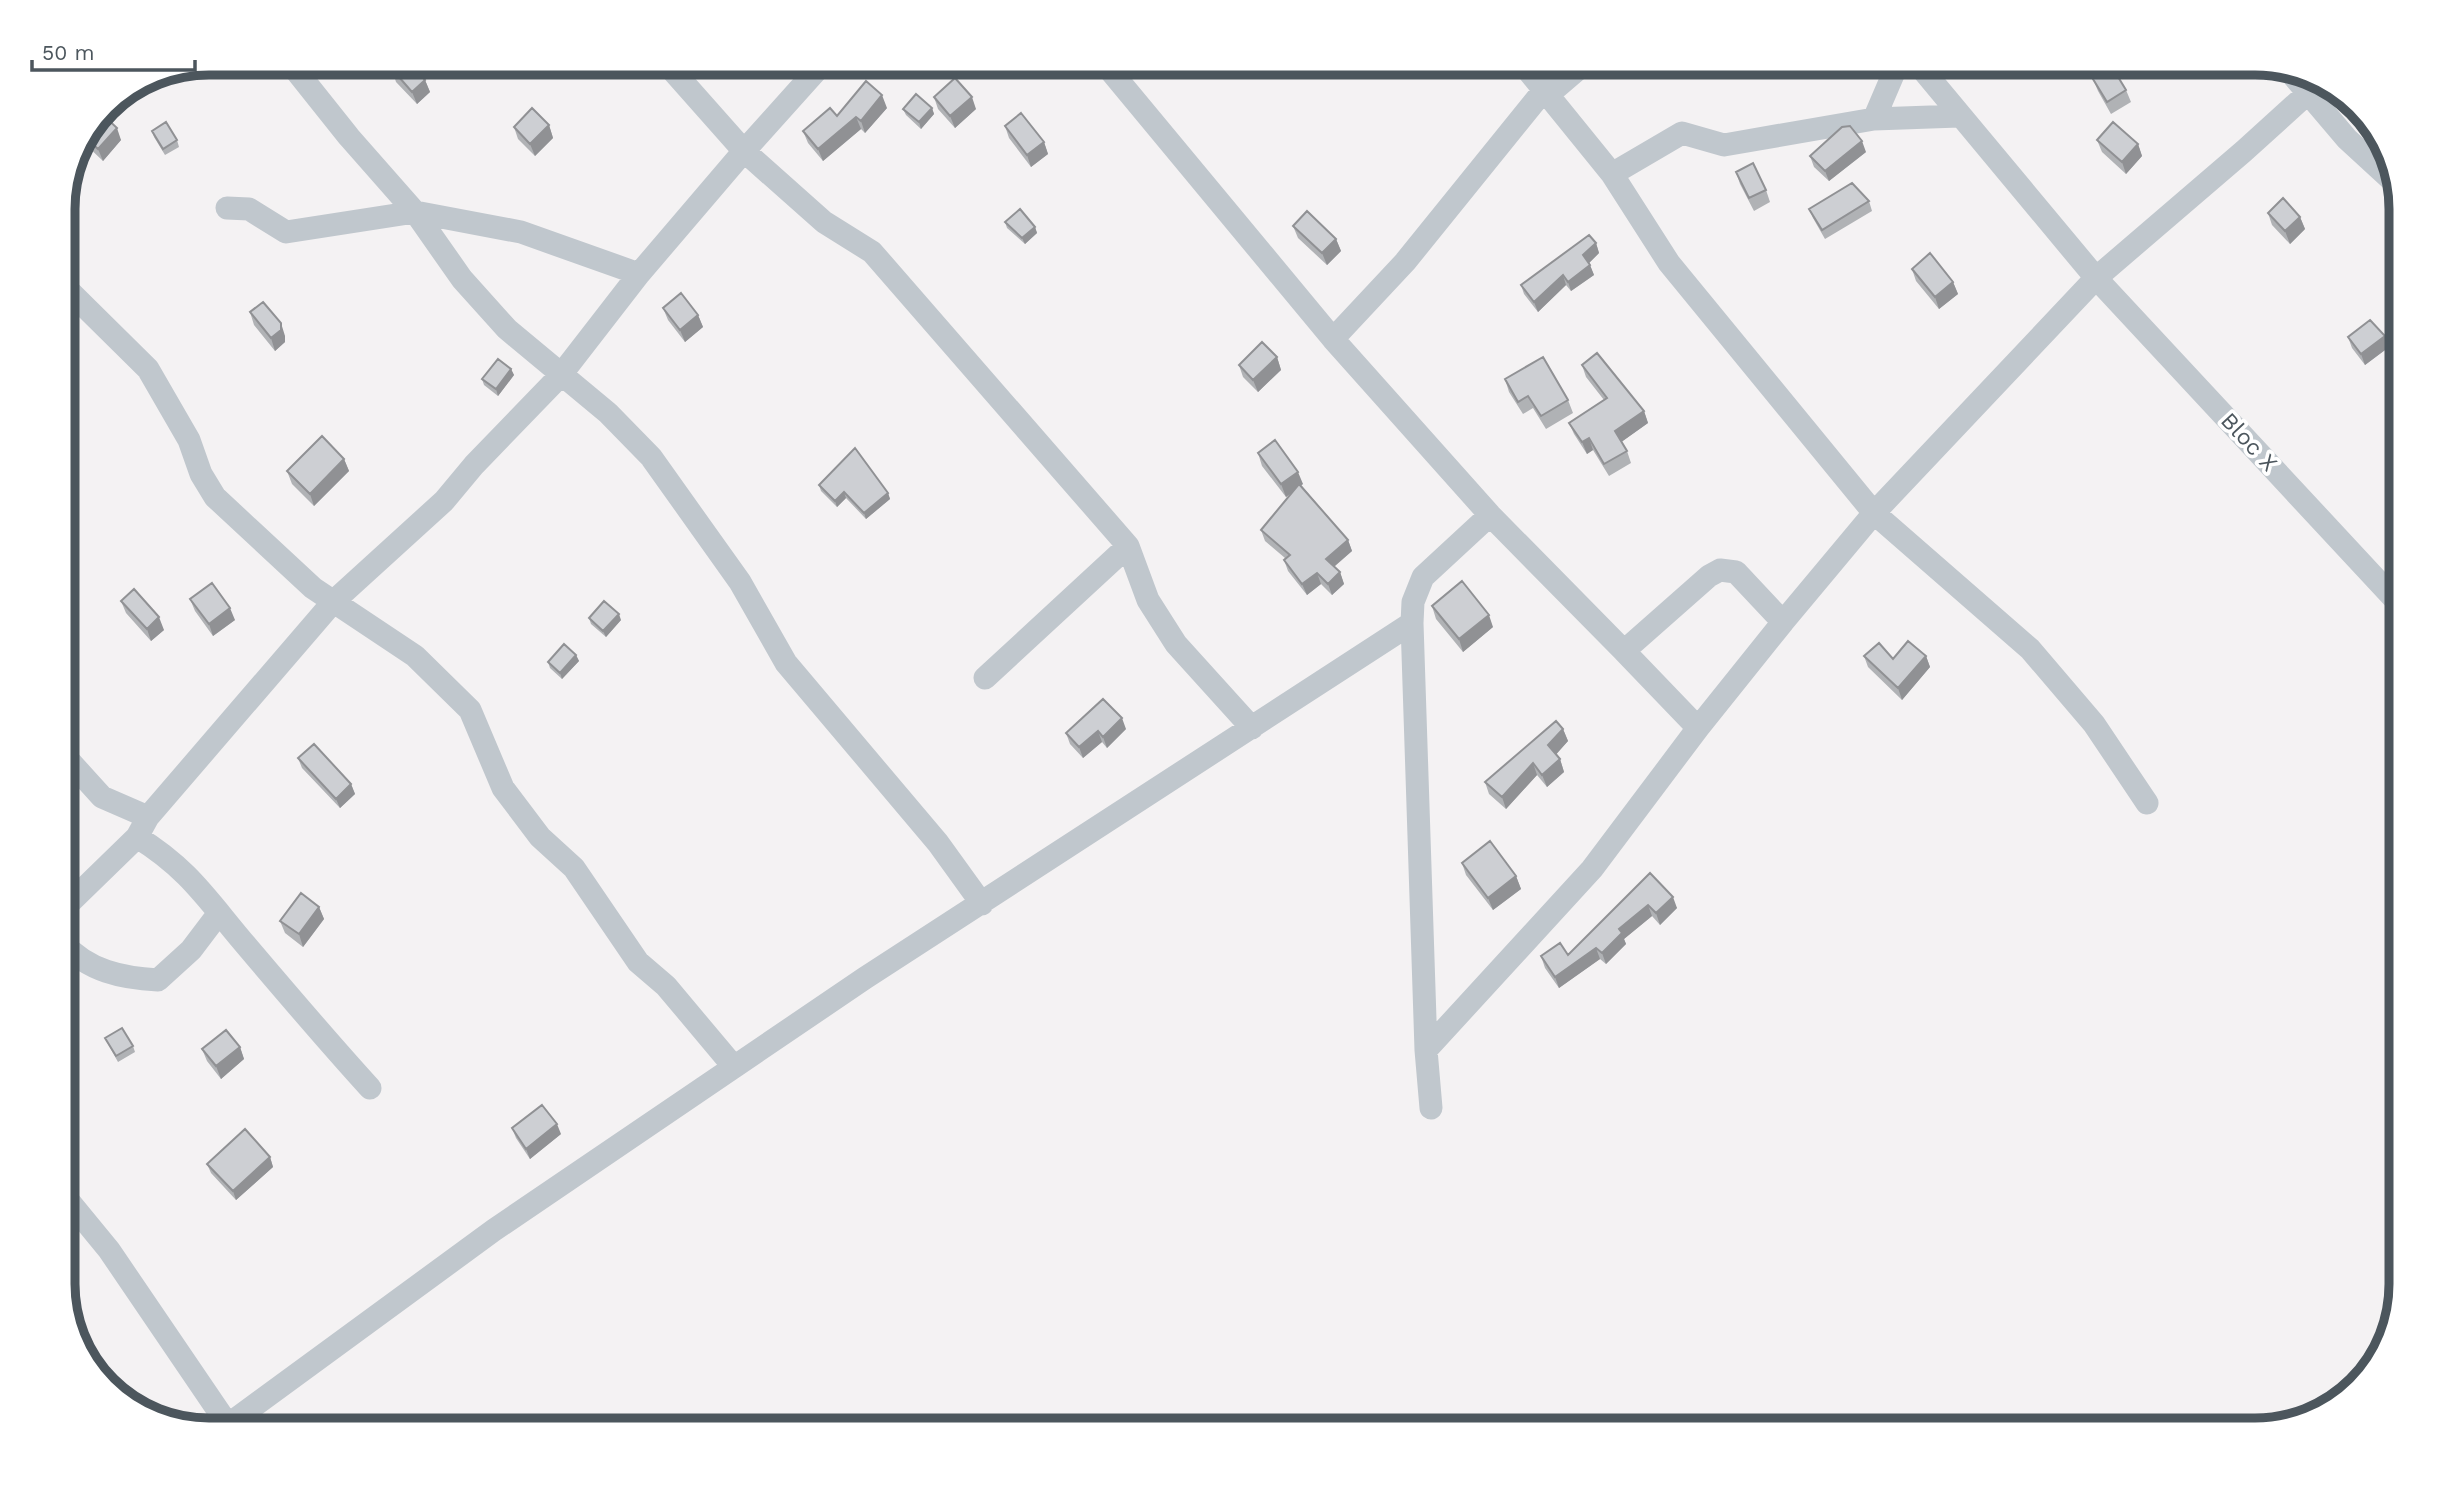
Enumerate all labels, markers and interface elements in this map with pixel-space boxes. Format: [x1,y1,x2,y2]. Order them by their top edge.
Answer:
scale bar [32,28,194,72]
text: 50 m [42,40,94,65]
street label: Bloc X [2215,407,2283,477]

